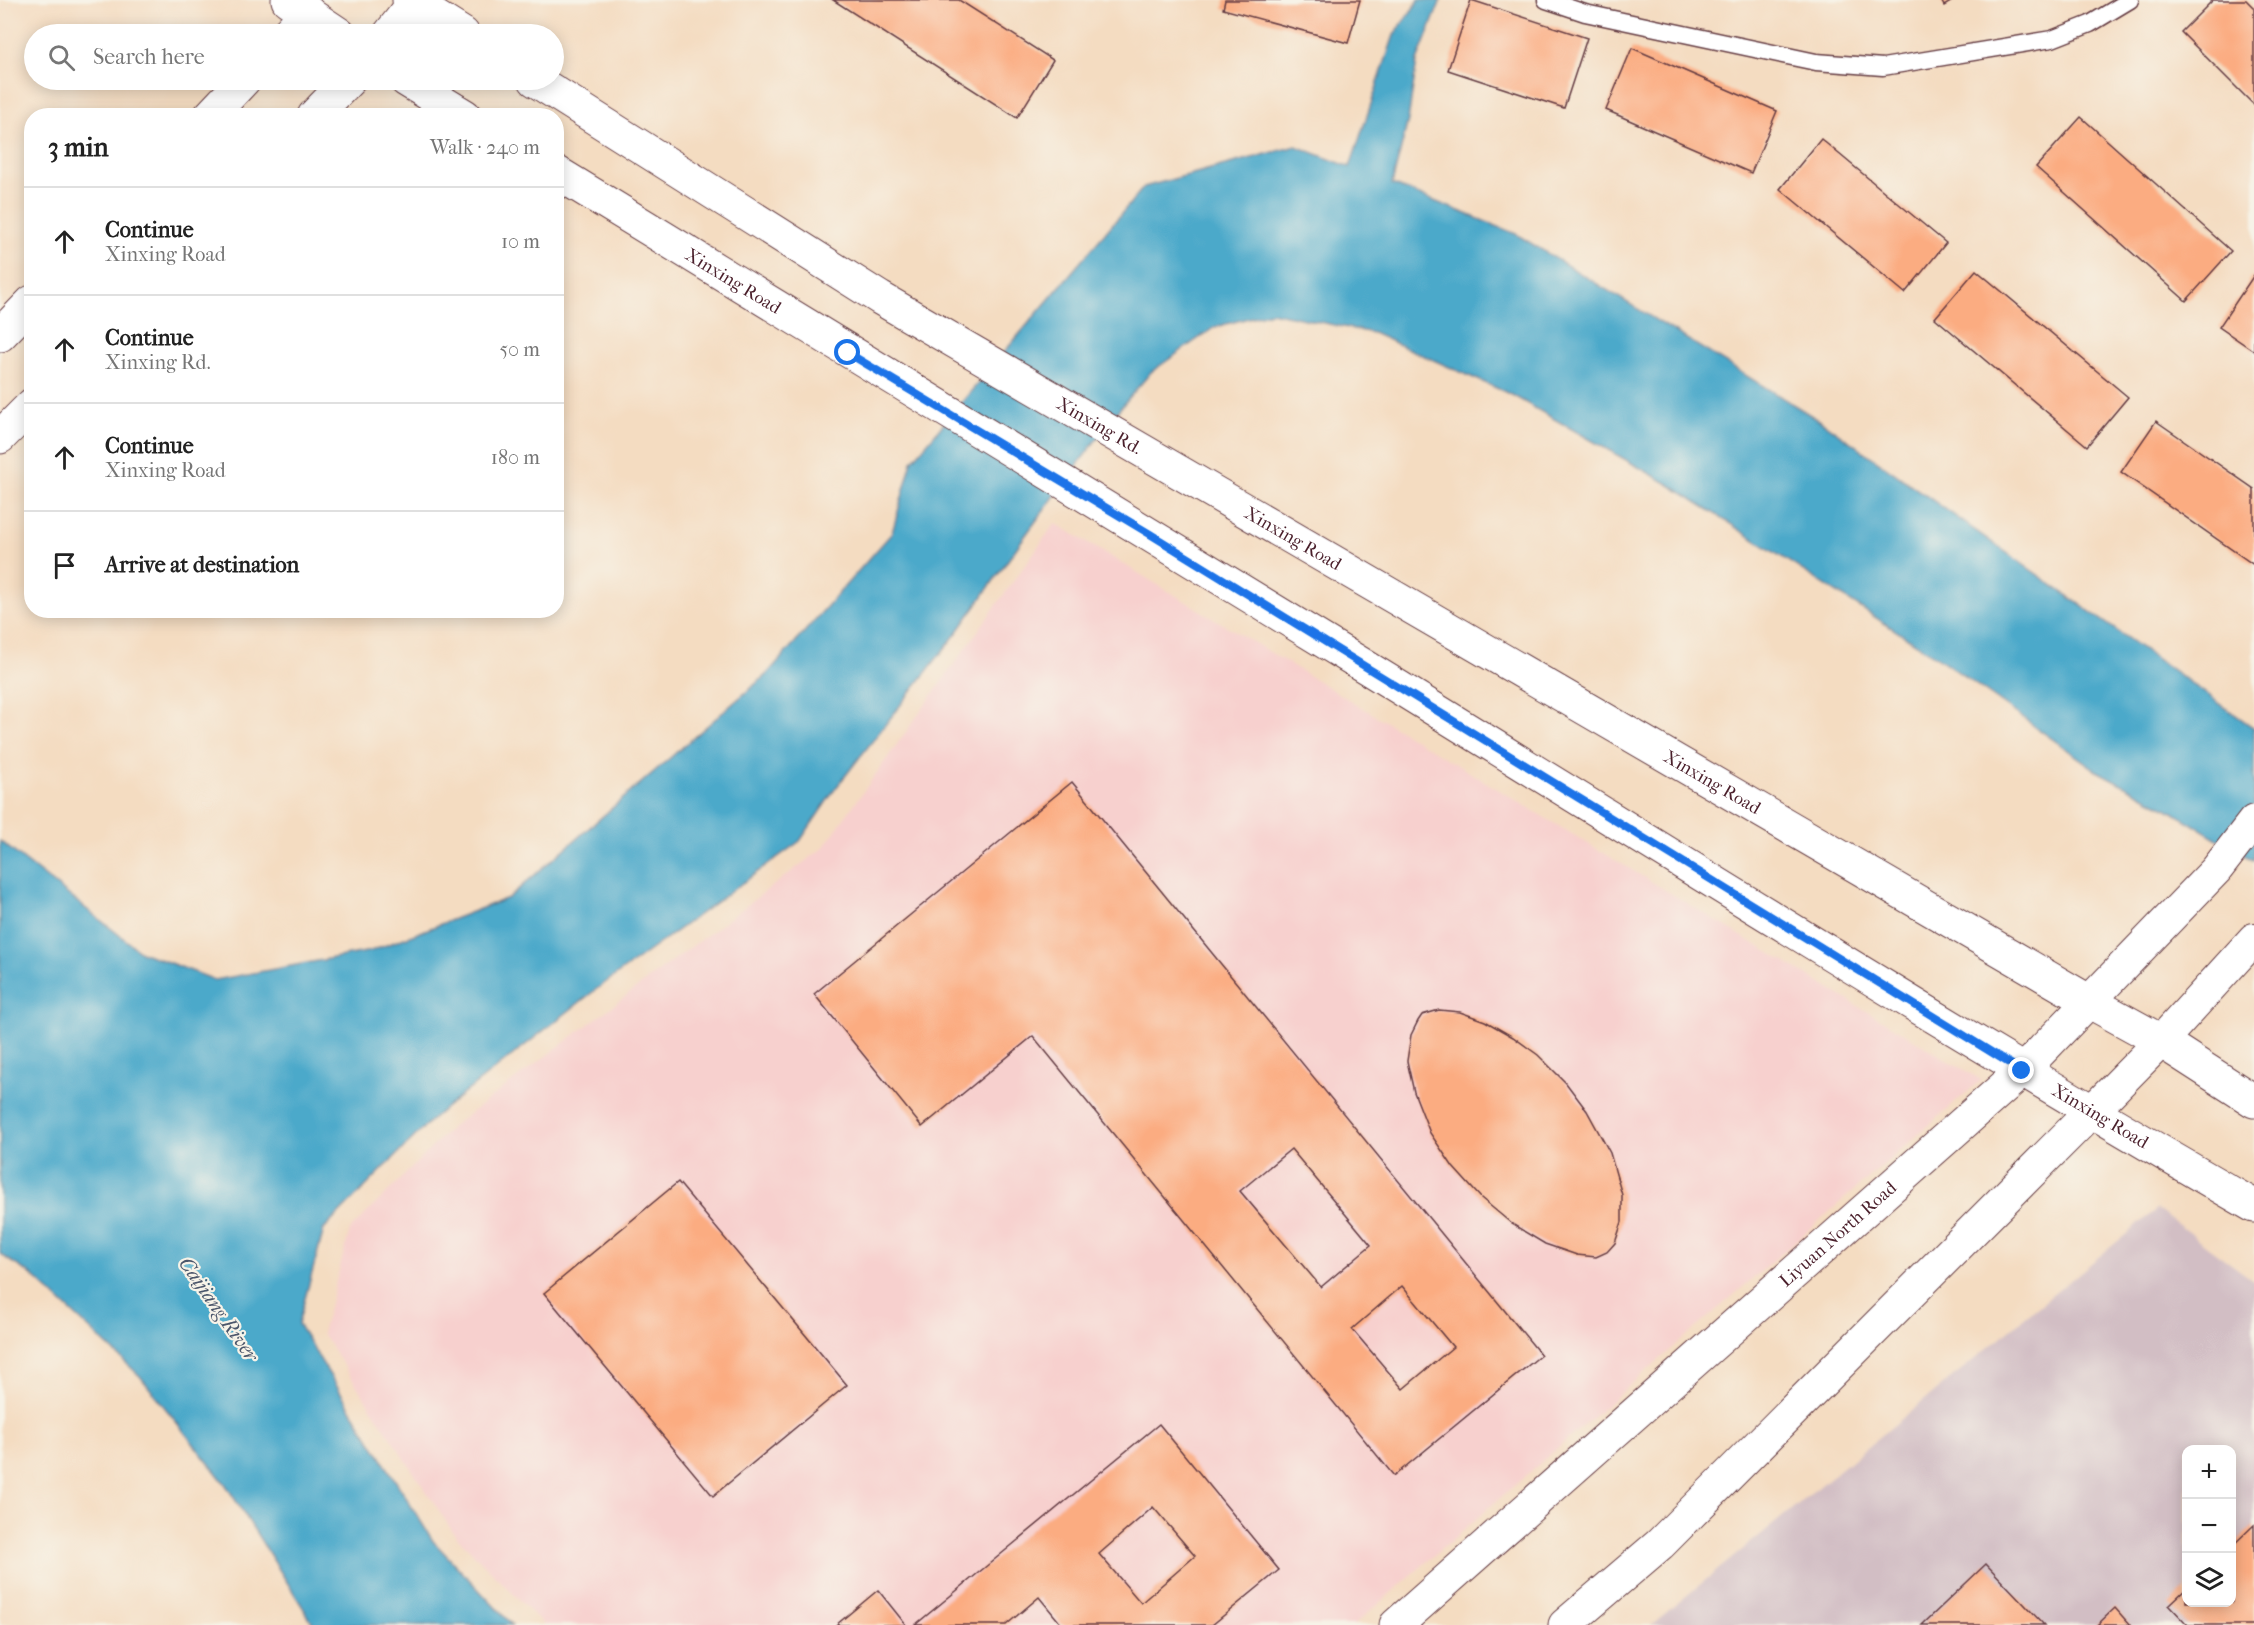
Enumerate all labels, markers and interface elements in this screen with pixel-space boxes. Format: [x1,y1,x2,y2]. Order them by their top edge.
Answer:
search box [24,24,564,90]
icon: search [45,41,78,74]
text: Search here [93,44,205,70]
text: 3 min [48,132,109,163]
text: Walk · 240 m [430,136,540,159]
text: Continue [105,217,194,243]
icon: ahead [48,225,81,258]
text: 10 m [501,230,540,253]
text: Xinxing Road [105,243,226,266]
street label: Xinxing Road [681,244,785,319]
text: Continue [105,325,194,351]
icon: ahead [48,333,81,366]
text: 50 m [499,338,540,361]
route start [834,339,860,365]
text: Xinxing Rd. [105,351,211,374]
street label: Xinxing Rd. [1053,393,1146,459]
text: Continue [105,433,194,459]
icon: ahead [48,441,81,474]
text: 180 m [491,446,540,469]
text: Xinxing Road [105,459,226,482]
street label: Xinxing Road [1241,502,1345,575]
icon: arrive [48,549,81,582]
text: Arrive at destination [105,552,299,578]
street label: Xinxing Road [1660,746,1764,819]
route end [2008,1057,2034,1083]
street label: Xinxing Road [2048,1080,2152,1153]
street label: Liyuan North Road [1775,1177,1901,1292]
water label: Caijiang River [174,1253,264,1367]
map controls [2182,1445,2236,1607]
button: + [2182,1445,2236,1499]
button: − [2182,1499,2236,1553]
button: layers [2182,1553,2236,1607]

